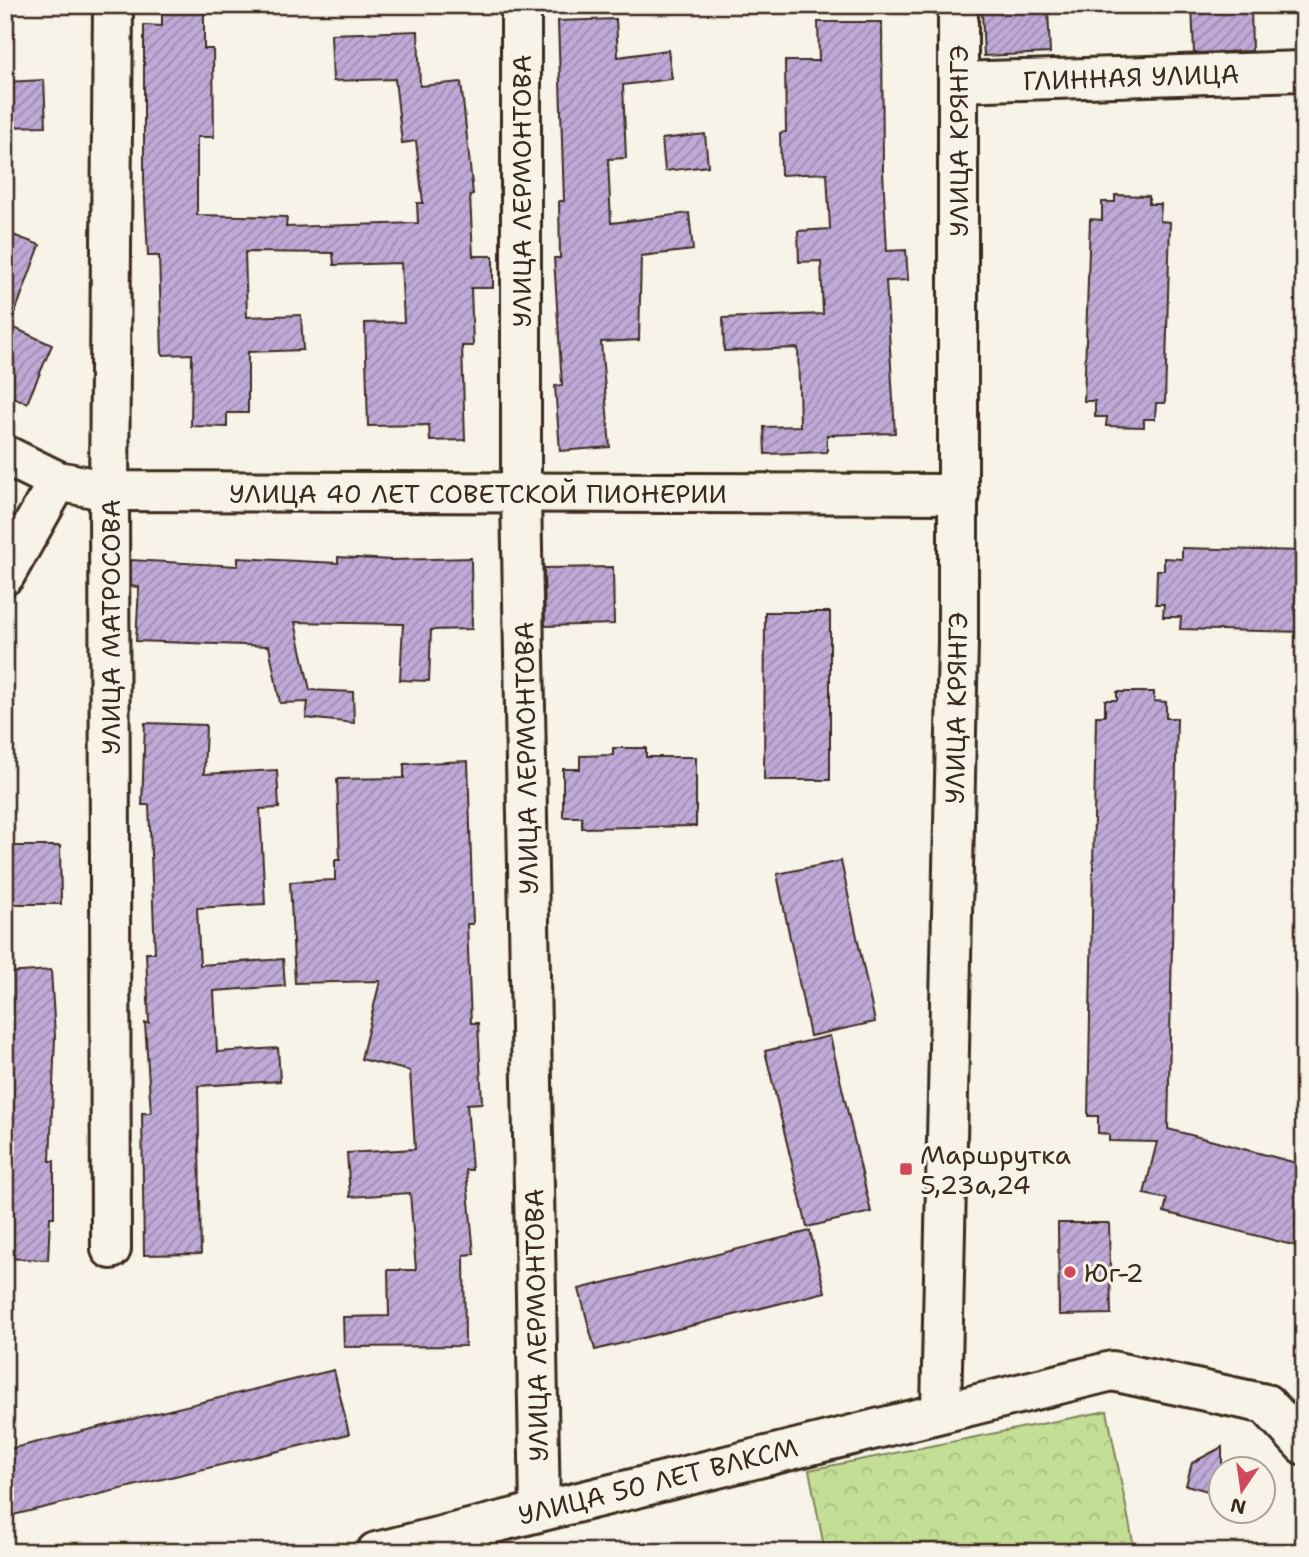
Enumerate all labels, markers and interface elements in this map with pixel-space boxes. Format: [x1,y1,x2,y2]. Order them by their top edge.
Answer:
street label: УЛИЦА КРЯНГЭ [941,44,976,237]
street label: УЛИЦА ЛЕРМОНТОВА [504,54,539,328]
street label: ГЛИННАЯ УЛИЦА [1022,56,1240,98]
street label: УЛИЦА 40 ЛЕТ СОВЕТСКОЙ ПИОНЕРИИ [229,476,727,511]
street label: УЛИЦА МАТРОСОВА [93,499,128,755]
street label: УЛИЦА КРЯНГЭ [937,611,975,804]
street label: УЛИЦА ЛЕРМОНТОВА [506,621,546,895]
place label: Маршрутка 5,23а,24 [920,1137,1071,1202]
marker: Маршрутка 5,23а,24 [898,1161,914,1177]
street label: УЛИЦА ЛЕРМОНТОВА [516,1188,556,1462]
place label: Юг-2 [1084,1255,1144,1290]
marker: Юг-2 [1062,1264,1078,1280]
street label: УЛИЦА 50 ЛЕТ ВЛКСМ [514,1429,802,1533]
north arrow [1208,1456,1278,1526]
text: N [1228,1492,1248,1520]

